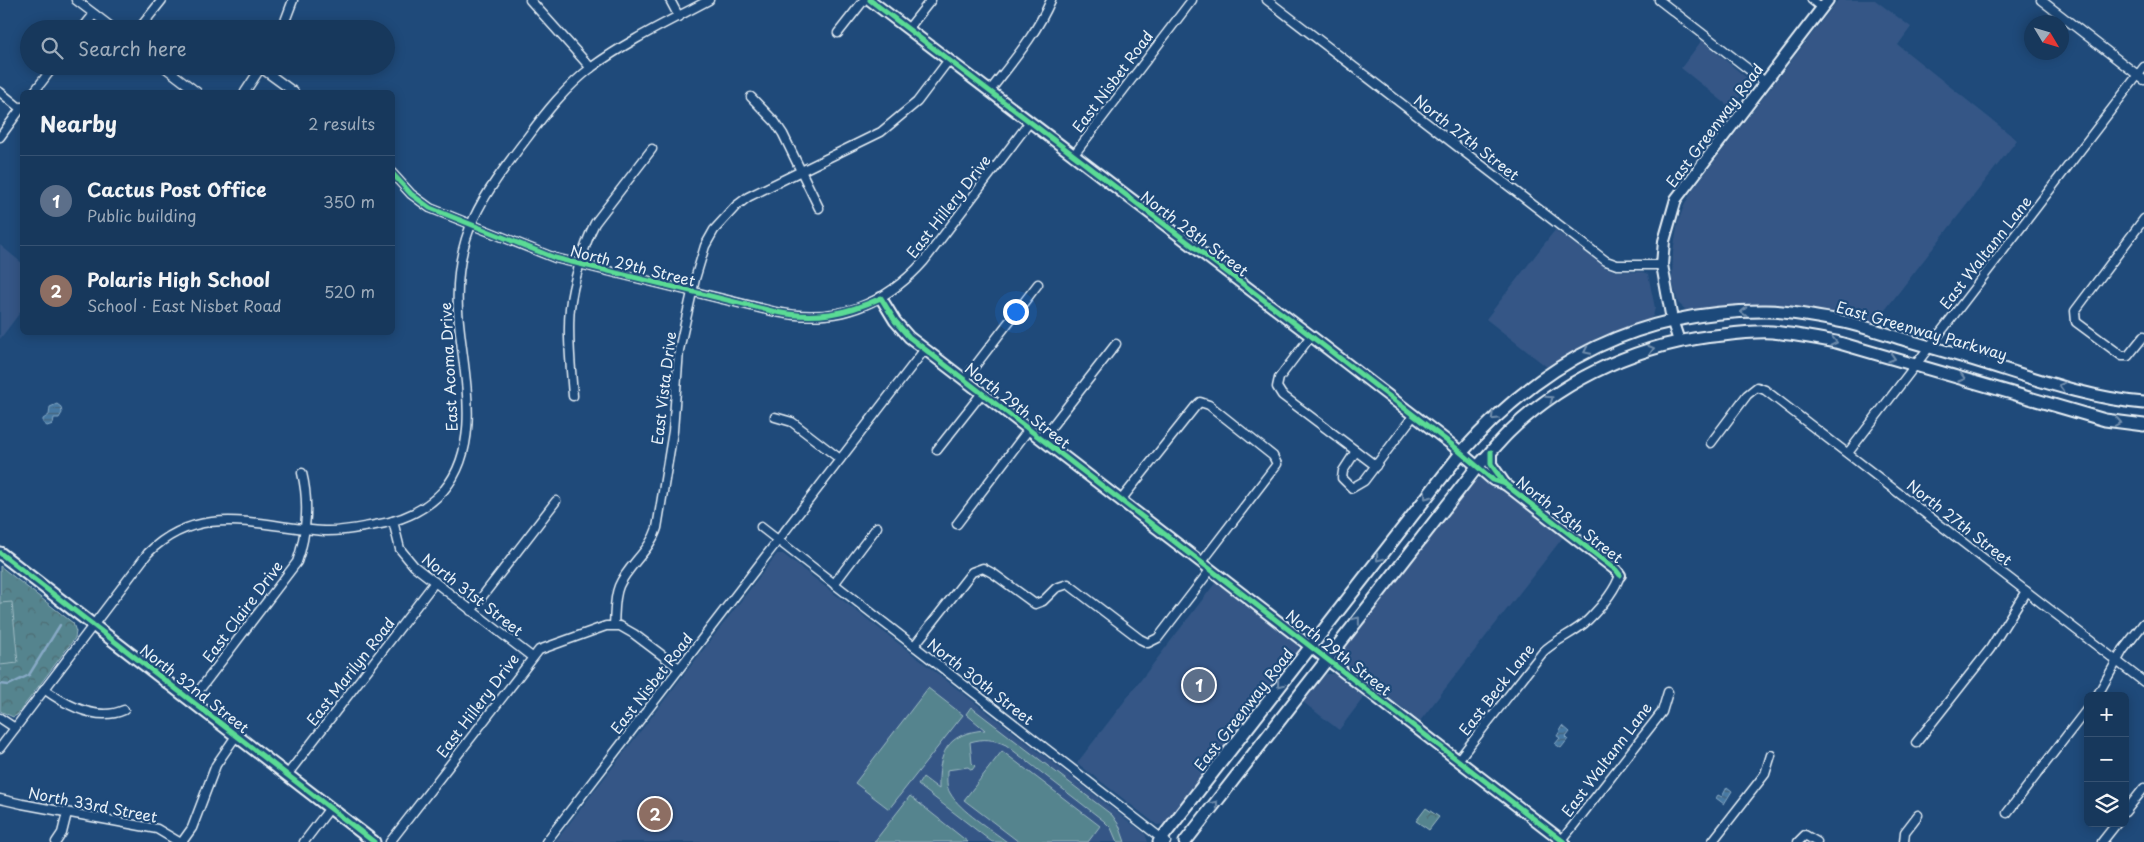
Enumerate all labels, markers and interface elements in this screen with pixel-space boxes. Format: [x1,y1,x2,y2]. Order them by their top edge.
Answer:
north arrow [2024,15,2069,60]
search box [20,20,395,75]
street label: East Nisbet Road [1066,25,1158,137]
icon: search [38,34,66,62]
text: Search here [78,34,187,62]
street label: East Greenway Road [1660,58,1768,192]
street label: North 27th Street [1409,88,1525,186]
text: Nearby [40,107,117,139]
text: 2 results [308,111,375,135]
street label: East Hillery Drive [900,149,996,263]
text: Cactus Post Office [87,175,267,203]
street label: North 28th Street [1136,185,1254,281]
text: 1 [52,189,60,213]
text: 350 m [323,189,375,213]
street label: East Waltann Lane [1933,190,2037,314]
text: Public building [87,203,197,227]
street label: North 29th Street [568,238,698,292]
text: Polaris High School [87,265,270,293]
text: 2 [50,279,62,303]
text: 520 m [324,279,375,303]
text: School · East Nisbet Road [87,293,282,317]
street label: East Greenway Parkway [1834,295,2010,365]
your location [1003,299,1029,325]
street label: East Acoma Drive [433,302,463,432]
one-way arrow [1739,306,1747,317]
street label: East Vista Drive [645,330,681,446]
one-way arrow [1830,336,1838,347]
one-way arrow [1583,345,1592,355]
one-way arrow [1646,345,1654,355]
one-way arrow [1888,353,1896,363]
street label: North 29th Street [960,356,1076,454]
one-way arrow [1957,373,1965,383]
one-way arrow [2059,381,2067,391]
one-way arrow [1544,396,1554,405]
one-way arrow [1491,411,1500,420]
one-way arrow [2114,416,2122,426]
street label: North 28th Street [1512,470,1628,568]
street label: North 27th Street [1902,473,2018,571]
one-way arrow [1425,490,1433,499]
street label: North 31st Street [417,547,529,641]
one-way arrow [1375,553,1384,562]
street label: East Claire Drive [196,555,288,667]
street label: North 29th Street [1281,603,1397,701]
street label: East Marilyn Road [300,612,400,730]
one-way arrow [1352,617,1361,626]
street label: East Nisbet Road [604,628,698,738]
street label: North 30th Street [923,632,1039,730]
street label: North 32nd Street [135,638,255,738]
street label: East Beck Lane [1453,638,1539,740]
street label: East Greenway Road [1188,643,1298,775]
street label: East Hillery Drive [430,648,524,762]
pin: 1 [1183,666,1215,704]
one-way arrow [1278,678,1286,687]
map controls [2084,692,2129,827]
button: + [2084,692,2129,737]
street label: East Waltann Lane [1555,697,1657,821]
button: − [2084,737,2129,782]
street label: North 33rd Street [27,780,159,828]
button: layers [2084,782,2129,827]
pin: 2 [639,795,671,833]
one-way arrow [1210,800,1219,809]

